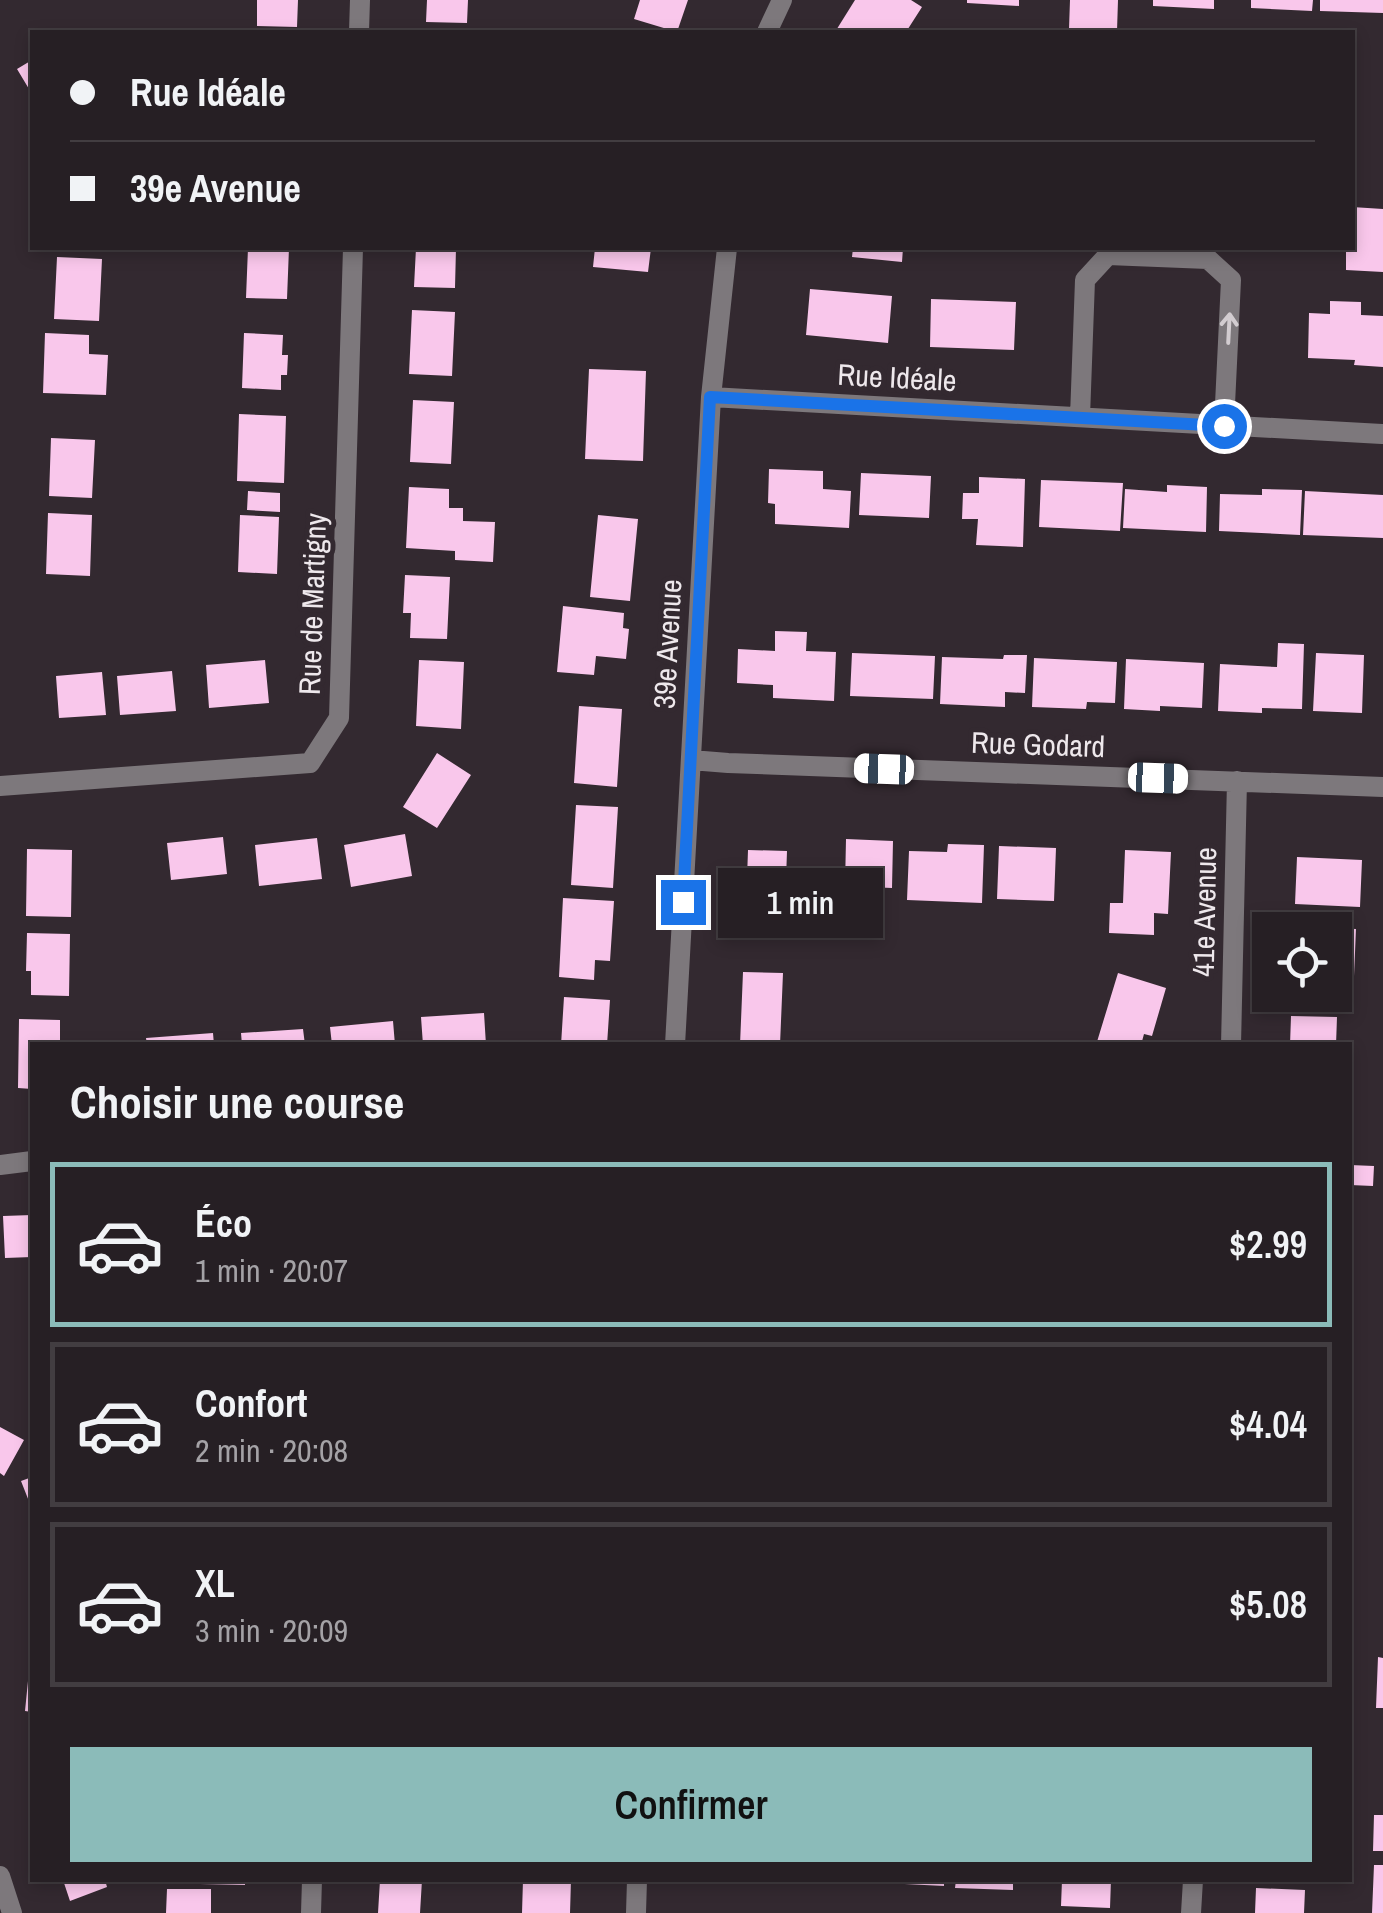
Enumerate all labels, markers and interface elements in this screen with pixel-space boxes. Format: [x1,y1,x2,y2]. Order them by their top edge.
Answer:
text: Rue Idéale [130,67,286,118]
text: 39e Avenue [130,163,301,214]
one-way arrow [1220,312,1239,345]
street label: Rue Idéale [837,354,957,400]
route start [1202,404,1247,449]
street label: Rue de Martigny [289,512,335,696]
street label: 39e Avenue [644,578,690,710]
street label: Rue Godard [970,722,1106,766]
car [853,753,915,785]
car [1127,762,1189,794]
street label: 41e Avenue [1183,847,1225,977]
callout: 1 min [718,867,883,937]
route end [661,880,706,925]
text: 1 min [767,881,834,924]
map controls [1252,912,1352,1012]
button: locate [1252,912,1352,1012]
text: Choisir une course [70,1071,404,1132]
text: Éco [195,1198,252,1249]
icon: car [75,1200,165,1290]
text: $2.99 [1229,1219,1307,1270]
text: 1 min · 20:07 [195,1249,348,1292]
text: Confort [195,1378,307,1429]
icon: car [75,1380,165,1470]
text: $4.04 [1229,1399,1307,1450]
text: 2 min · 20:08 [195,1429,348,1472]
text: XL [195,1558,235,1609]
icon: car [75,1560,165,1650]
text: $5.08 [1229,1579,1307,1630]
text: 3 min · 20:09 [195,1609,348,1652]
button: Confirmer [70,1747,1312,1862]

